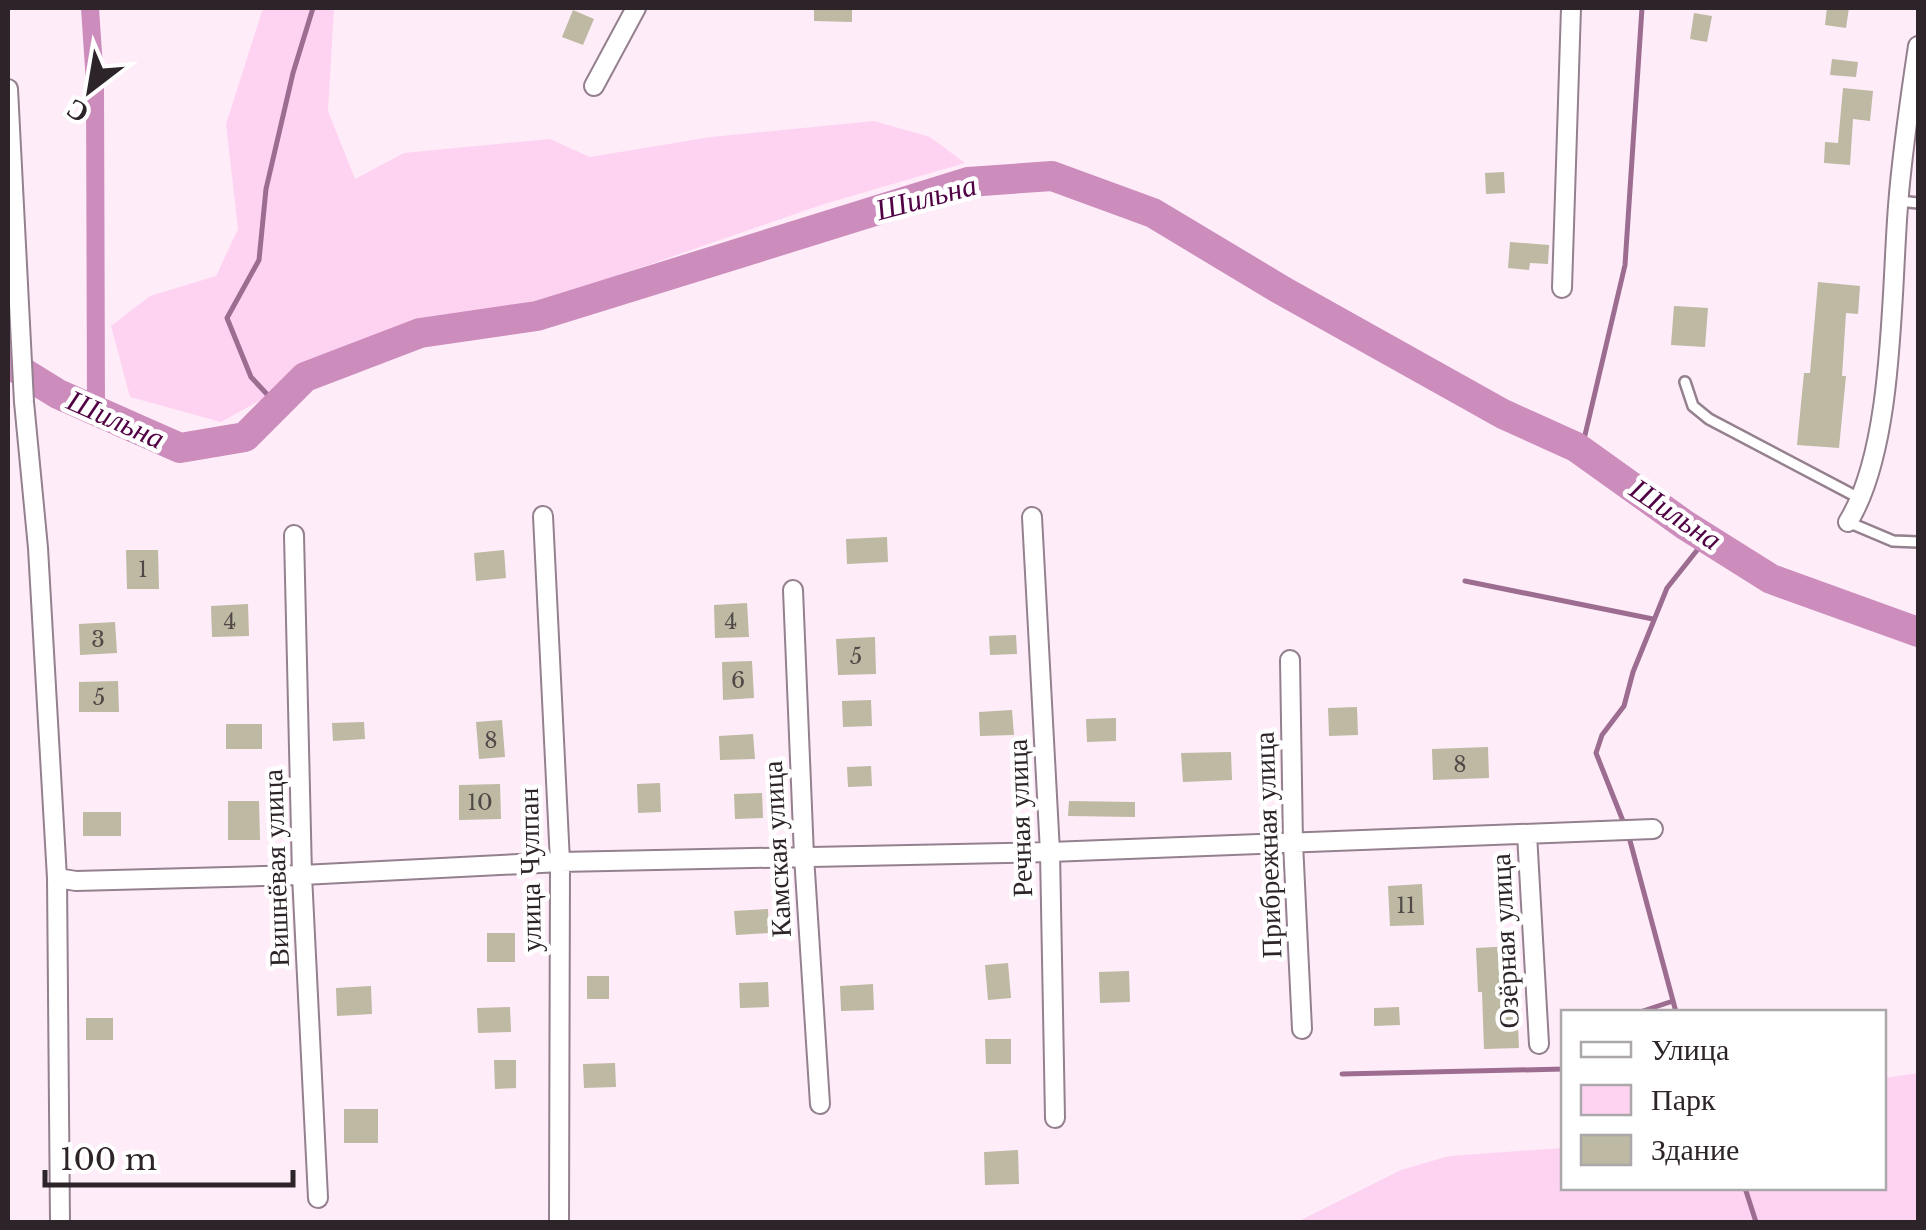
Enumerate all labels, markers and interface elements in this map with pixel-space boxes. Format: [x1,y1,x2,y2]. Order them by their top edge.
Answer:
north arrow [40,40,140,140]
text: С [60,91,95,131]
water label: Шильна [871,166,980,228]
water label: Шильна [61,381,171,457]
water label: Шильна [1622,469,1729,558]
house number: 1 [138,556,148,583]
house number: 4 [224,608,236,635]
house number: 4 [725,608,737,635]
house number: 3 [91,626,105,653]
house number: 5 [850,643,862,670]
house number: 6 [731,667,745,694]
house number: 5 [93,684,105,711]
house number: 8 [484,727,498,754]
street label: Прибрежная улица [1247,731,1289,959]
street label: Речная улица [1000,738,1040,898]
house number: 8 [1453,751,1467,778]
street label: Камская улица [755,759,799,938]
street label: Вишнёвая улица [255,768,297,968]
street label: улица Чулпан [511,787,549,953]
house number: 10 [467,789,493,816]
street label: Озёрная улица [1483,852,1527,1029]
house number: 11 [1396,892,1416,919]
legend [1561,1010,1886,1190]
text: Улица [1651,1031,1729,1068]
text: Парк [1651,1081,1716,1118]
scale bar [45,1125,292,1187]
text: Здание [1651,1131,1739,1168]
text: 100 m [60,1141,157,1178]

